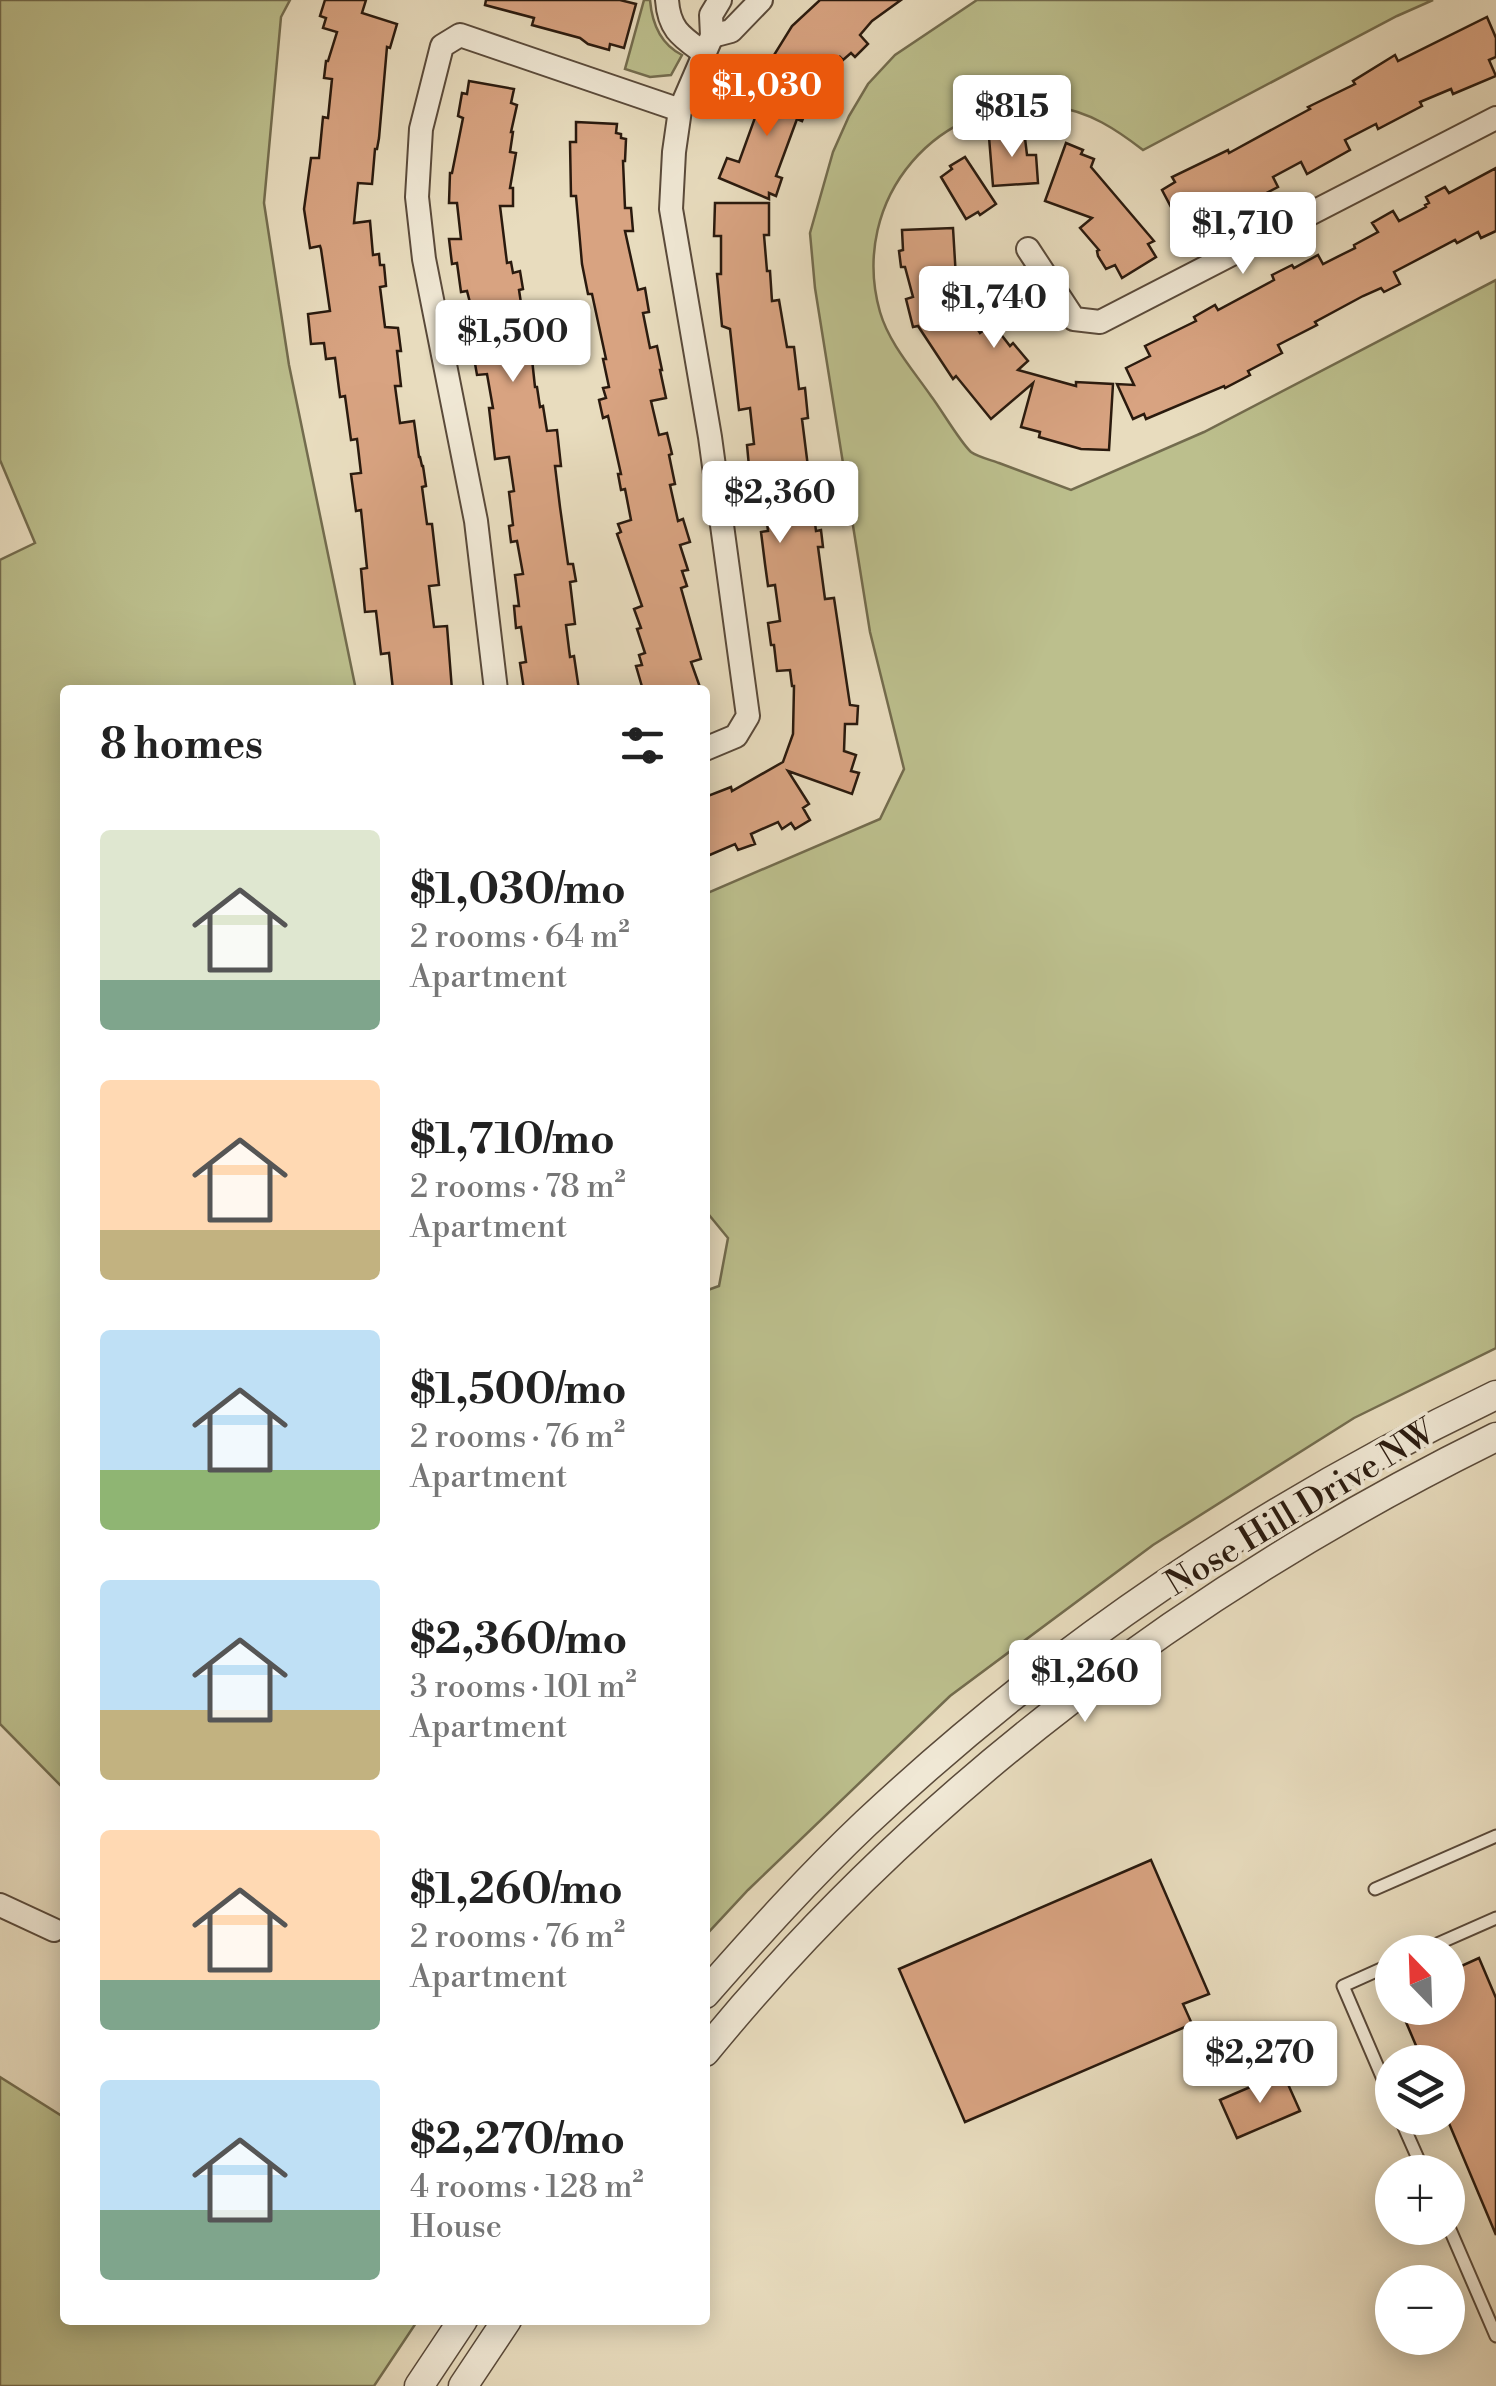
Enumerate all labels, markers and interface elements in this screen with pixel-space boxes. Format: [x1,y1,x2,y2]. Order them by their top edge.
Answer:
pin: $1,030 [686,54,848,139]
text: $1,030 [712,66,822,106]
pin: $815 [953,75,1071,160]
text: $815 [975,87,1049,127]
pin: $1,710 [1162,192,1324,277]
text: $1,710 [1192,204,1294,244]
pin: $1,740 [913,266,1075,351]
text: $1,740 [941,278,1047,318]
pin: $1,500 [432,300,594,385]
text: $1,500 [458,312,568,352]
pin: $2,360 [699,461,861,546]
text: $2,360 [724,473,836,513]
icon: filters [615,718,670,773]
text: 8 homes [100,719,263,772]
text: $1,030/mo [410,864,626,917]
icon: home [180,870,300,990]
text: 2 rooms · 64 m² [410,917,630,957]
text: Apartment [410,957,567,997]
text: $1,710/mo [410,1114,615,1167]
icon: home [180,1120,300,1240]
text: 2 rooms · 78 m² [410,1167,626,1207]
text: Apartment [410,1207,567,1247]
text: $1,500/mo [410,1364,627,1417]
icon: home [180,1370,300,1490]
street label: Nose Hill Drive NW [1158,1410,1445,1606]
text: 2 rooms · 76 m² [410,1417,625,1457]
text: Apartment [410,1457,567,1497]
text: $2,360/mo [410,1614,627,1667]
icon: home [180,1620,300,1740]
pin: $1,260 [1004,1640,1166,1725]
text: $1,260 [1031,1652,1139,1692]
text: 3 rooms · 101 m² [410,1667,637,1707]
text: Apartment [410,1707,567,1747]
text: $1,260/mo [410,1864,623,1917]
icon: home [180,1870,300,1990]
text: 2 rooms · 76 m² [410,1917,625,1957]
north arrow [1375,1935,1465,2025]
map controls [1375,1935,1465,2355]
text: Apartment [410,1957,567,1997]
pin: $2,270 [1179,2021,1341,2106]
text: $2,270 [1205,2033,1315,2073]
button: layers [1375,2045,1465,2135]
text: $2,270/mo [410,2114,625,2167]
icon: home [180,2120,300,2240]
button: + [1375,2155,1465,2245]
text: 4 rooms · 128 m² [410,2167,644,2207]
text: House [410,2207,502,2247]
button: − [1375,2265,1465,2355]

